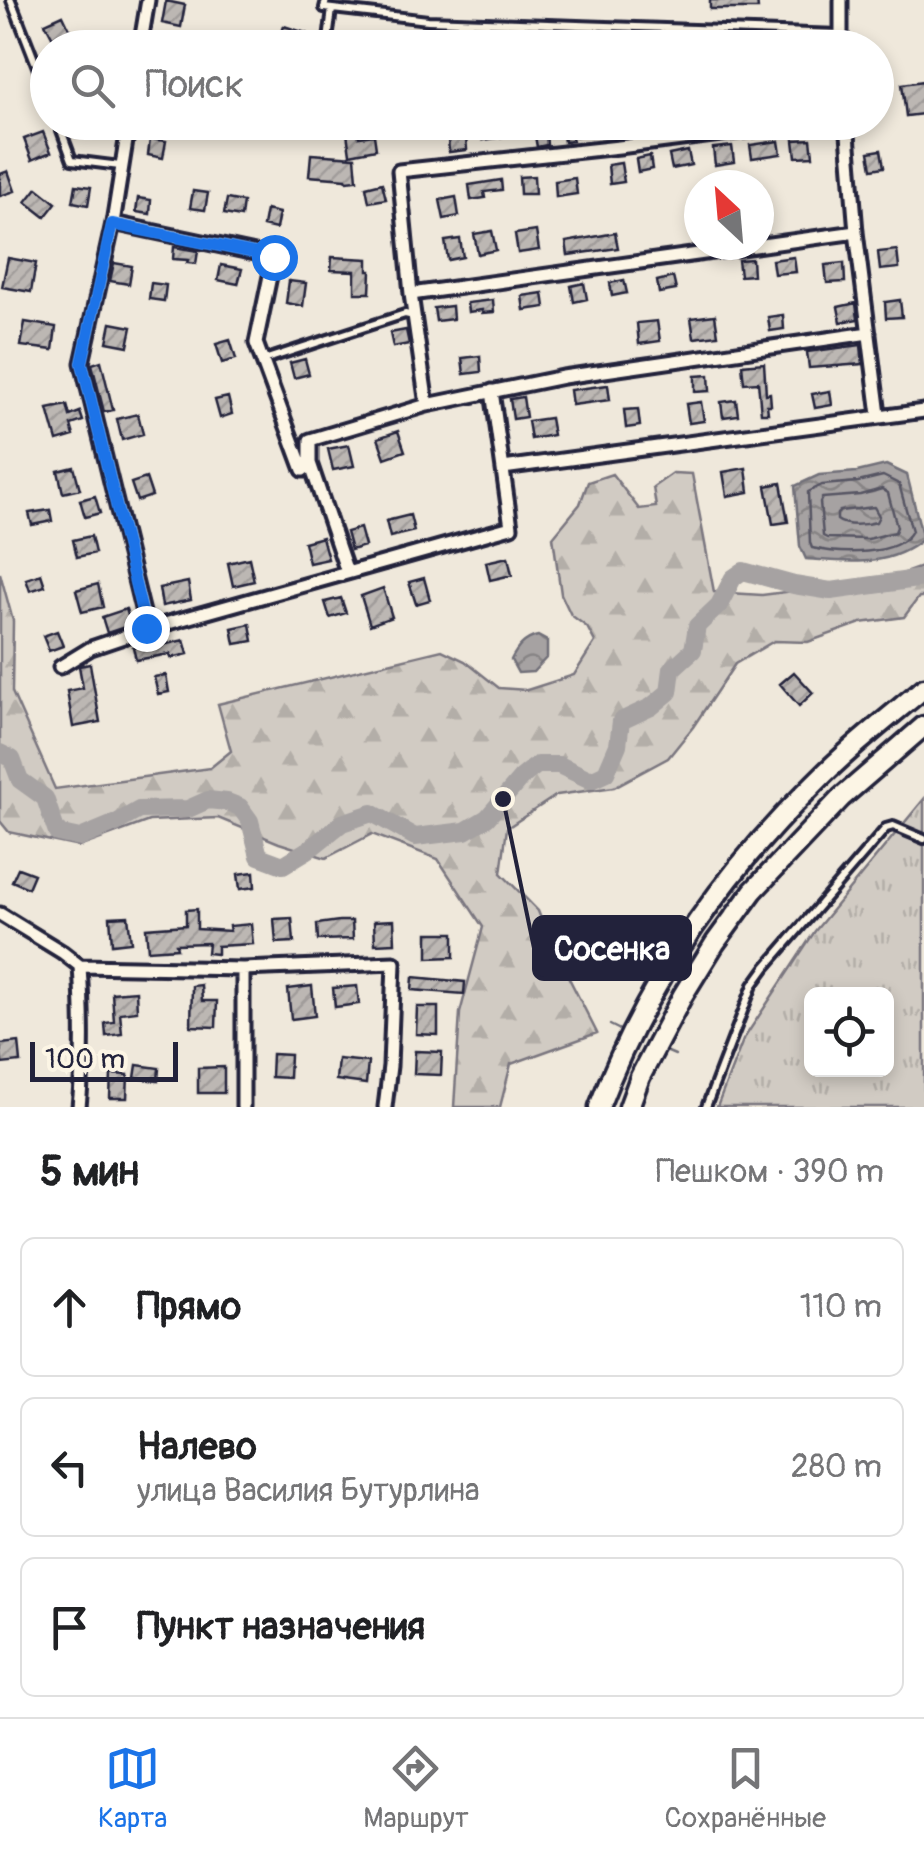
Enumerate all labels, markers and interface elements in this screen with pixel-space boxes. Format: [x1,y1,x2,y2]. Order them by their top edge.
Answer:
search box [30,30,894,140]
icon: search [65,58,120,113]
text: Поиск [145,61,244,109]
north arrow [684,170,774,260]
route start [252,235,298,281]
route end [124,606,170,652]
callout: Сосенка [534,917,690,979]
text: Сосенка [554,930,670,970]
map controls [804,987,894,1077]
button: locate [804,987,894,1077]
scale bar [30,1037,178,1082]
text: 100 m [45,1042,125,1077]
text: 5 мин [40,1146,139,1198]
text: Пешком · 390 m [656,1152,884,1192]
icon: ahead [42,1280,97,1335]
text: Прямо [137,1283,241,1331]
text: 110 m [800,1287,882,1327]
text: Налево [137,1423,257,1471]
icon: left [42,1440,97,1495]
text: 280 m [791,1447,882,1487]
text: улица Василия Бутурлина [137,1471,480,1511]
icon: arrive [42,1600,97,1655]
text: Пункт назначения [137,1603,425,1651]
tab: Карта [98,1741,167,1836]
tab: Маршрут [363,1741,469,1836]
tab: Сохранённые [665,1741,826,1836]

